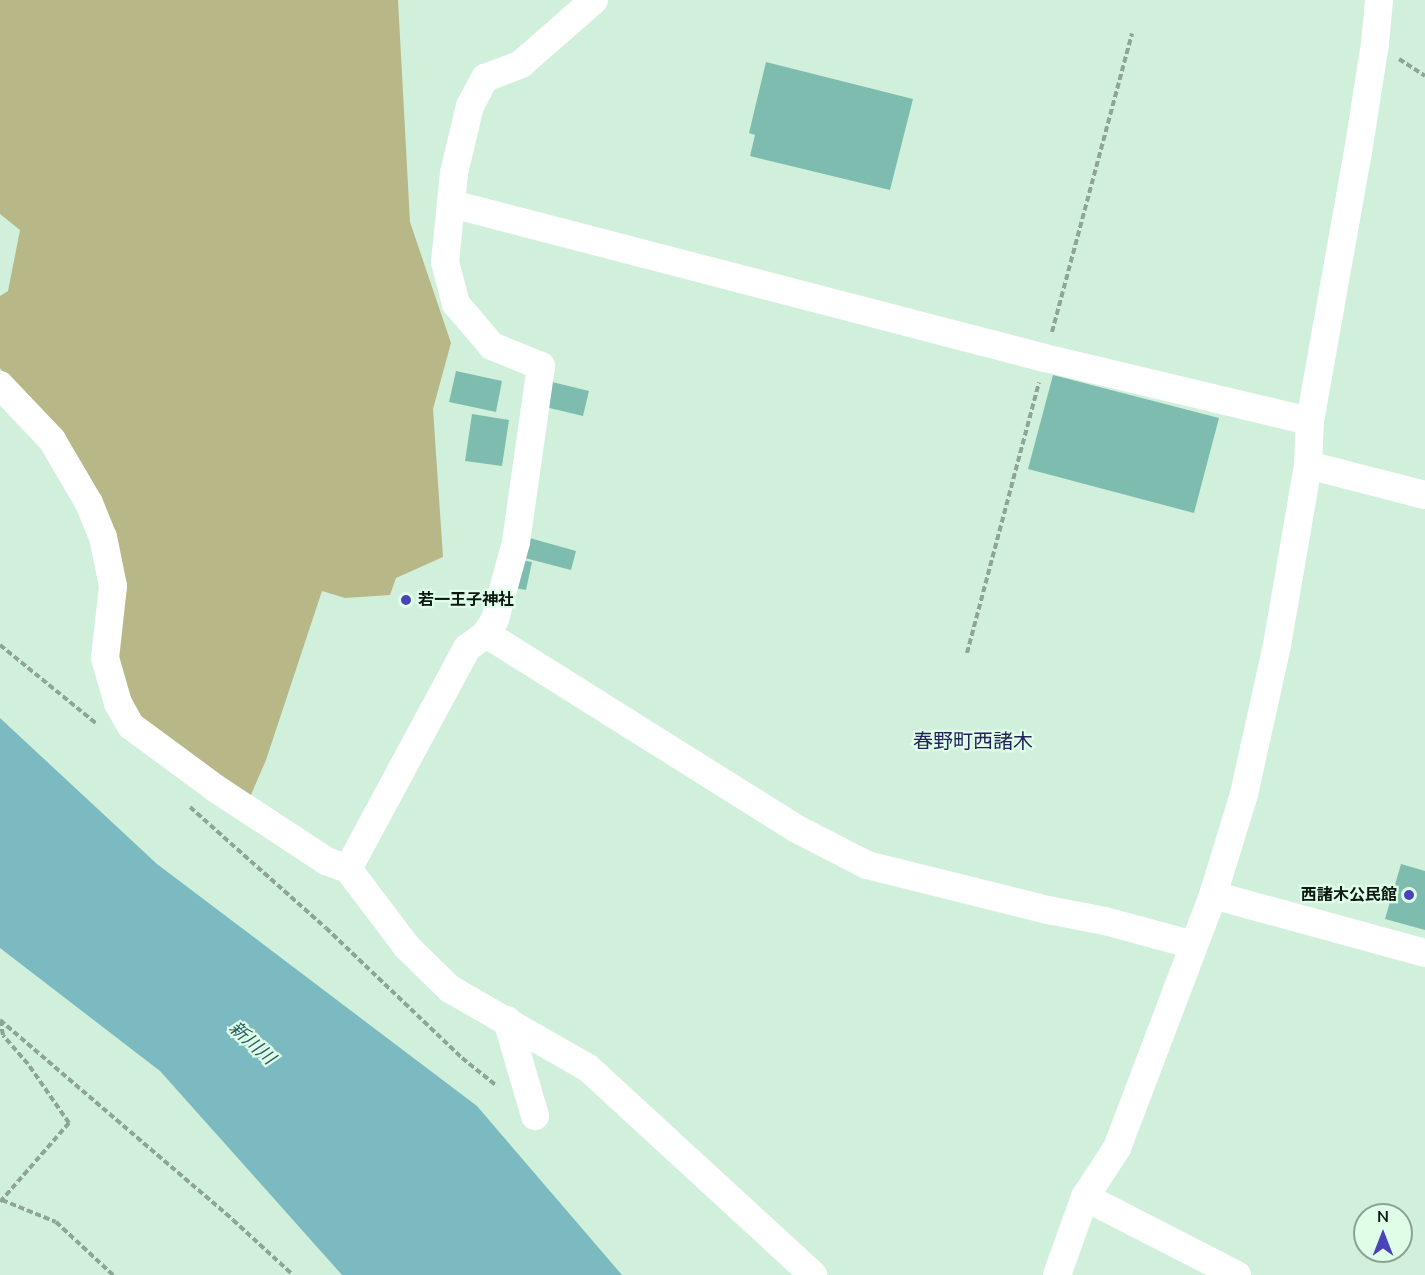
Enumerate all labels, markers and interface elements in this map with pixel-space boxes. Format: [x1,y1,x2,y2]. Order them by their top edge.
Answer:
place label: 若一王子神社 [418,590,514,610]
marker: 若一王子神社 [399,593,413,607]
district label: 春野町西諸木 [913,729,1033,753]
place label: 西諸木公民館 [1301,885,1397,905]
marker: 西諸木公民館 [1402,888,1416,902]
water label: 新川川 [225,1017,279,1069]
north arrow [1353,1203,1413,1263]
text: N [1377,1206,1389,1228]

